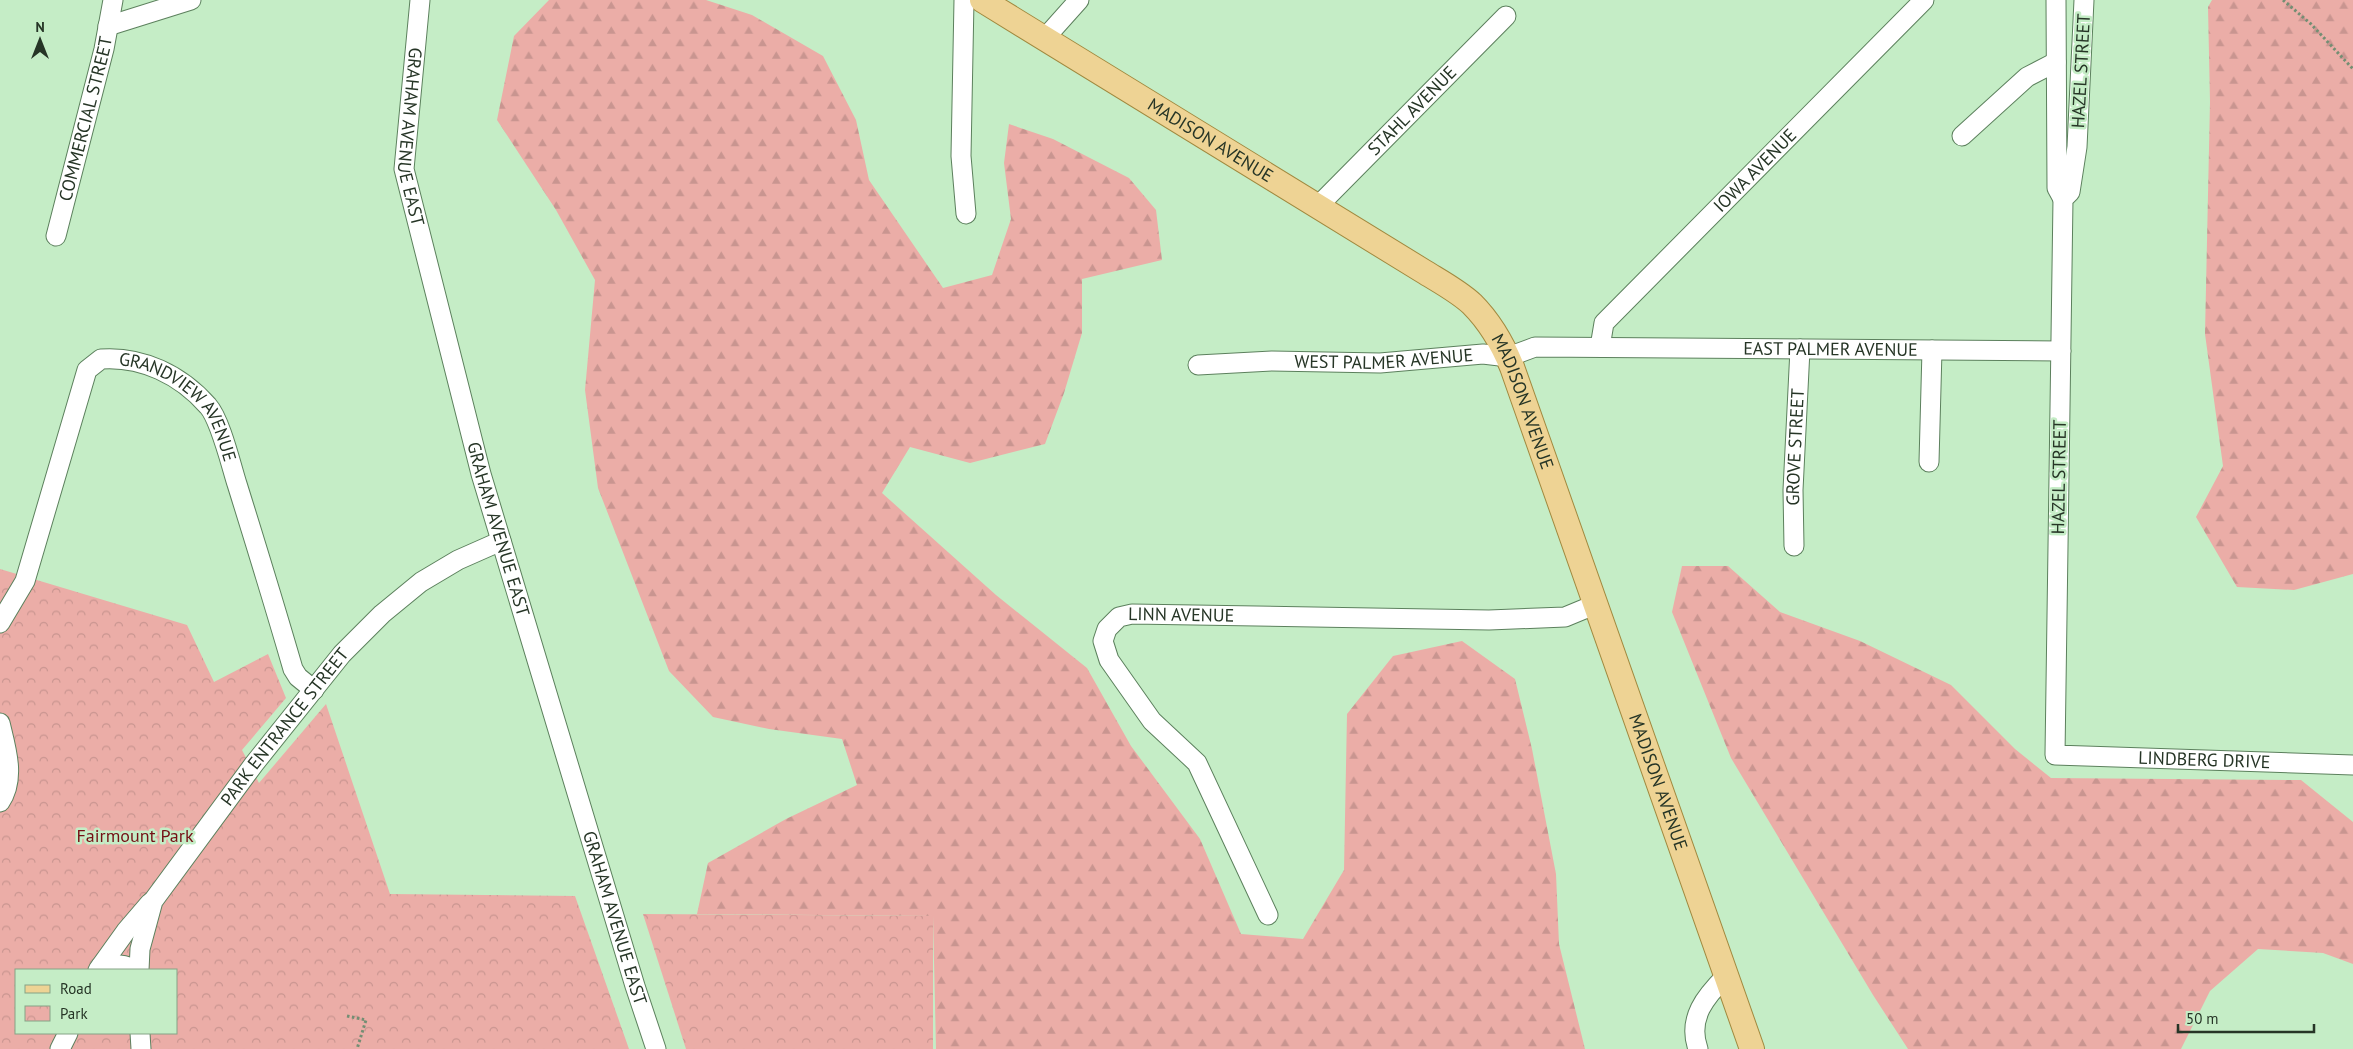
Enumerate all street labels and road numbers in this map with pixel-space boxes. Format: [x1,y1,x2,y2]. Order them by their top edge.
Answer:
street label: HAZEL STREET [2066,13,2095,129]
street label: COMMERCIAL STREET [53,34,117,203]
street label: GRAHAM AVENUE EAST [393,46,430,228]
street label: STAHL AVENUE [1363,61,1461,160]
street label: MADISON AVENUE [1144,93,1278,187]
street label: IOWA AVENUE [1708,123,1801,217]
street label: MADISON AVENUE [1487,329,1559,472]
street label: EAST PALMER AVENUE [1743,337,1918,361]
street label: WEST PALMER AVENUE [1294,343,1474,374]
street label: GRANDVIEW AVENUE [118,347,242,464]
street label: GROVE STREET [1781,388,1809,506]
street label: HAZEL STREET [2046,419,2071,535]
street label: GRAHAM AVENUE EAST [462,439,535,619]
street label: LINN AVENUE [1128,602,1234,627]
street label: PARK ENTRANCE STREET [215,643,353,810]
street label: MADISON AVENUE [1624,711,1693,853]
street label: LINDBERG DRIVE [2138,746,2271,773]
street label: GRAHAM AVENUE EAST [578,828,653,1008]

